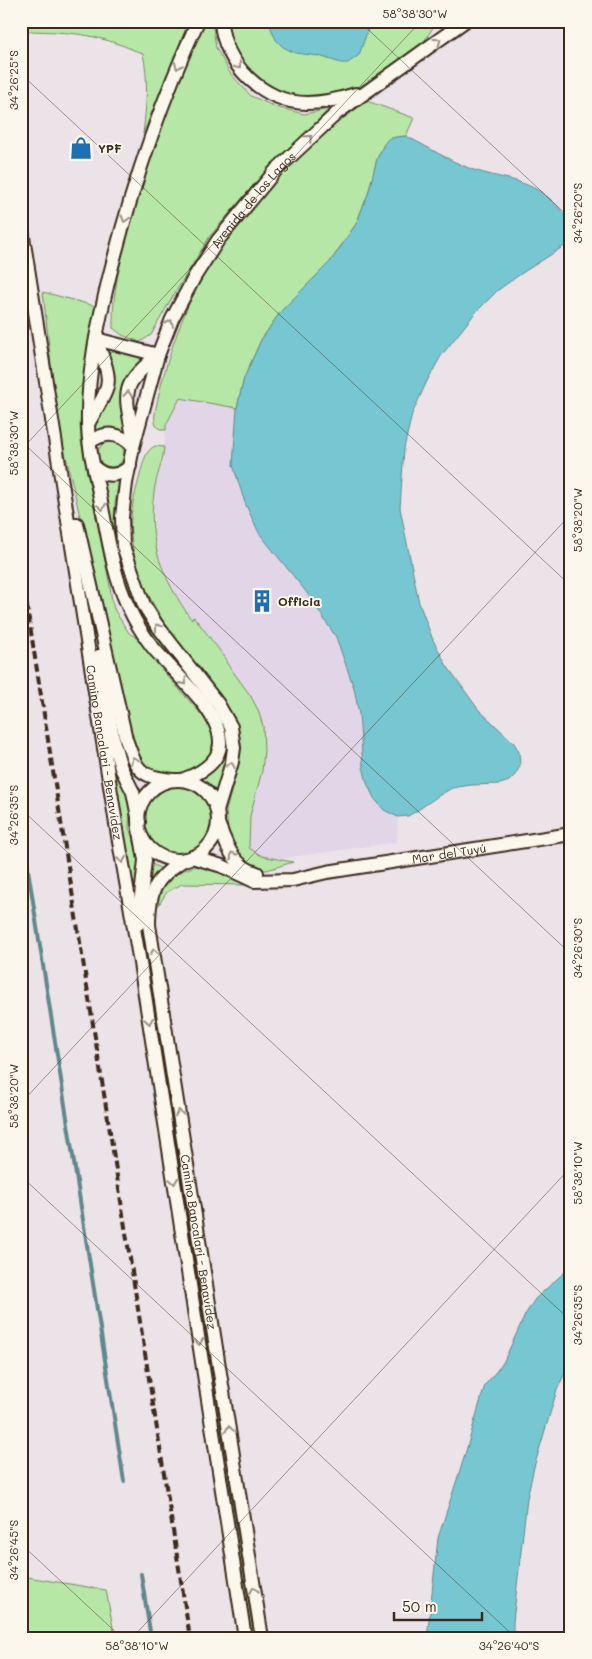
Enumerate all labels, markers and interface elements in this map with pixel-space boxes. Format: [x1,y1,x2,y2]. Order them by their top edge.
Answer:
text: 58°38'30"W [382,5,448,21]
one-way arrow [432,38,442,47]
text: 34°26'25"S [5,50,21,110]
one-way arrow [233,60,241,69]
one-way arrow [174,61,184,70]
shop icon: YPF [68,135,94,161]
one-way arrow [303,135,312,144]
place label: YPF [98,140,122,156]
street label: Avenida de los Lagos [207,148,299,251]
text: 34°26'20"S [569,183,585,243]
one-way arrow [120,215,130,223]
one-way arrow [164,319,175,328]
one-way arrow [122,390,133,398]
text: 58°38'30"W [5,410,21,476]
text: 58°38'20"W [569,488,585,552]
one-way arrow [96,503,106,512]
building icon: Officia [249,588,275,614]
place label: Officia [278,593,321,609]
one-way arrow [156,624,164,633]
street label: Camino Bancalari - Benavídez [83,664,127,841]
one-way arrow [178,677,187,686]
one-way arrow [129,756,140,765]
one-way arrow [225,760,236,769]
text: 34°26'35"S [5,785,21,845]
street label: Mar del Tuyú [411,839,487,867]
one-way arrow [230,852,239,861]
one-way arrow [117,856,127,865]
text: 34°26'30"S [569,917,585,978]
one-way arrow [149,948,159,957]
one-way arrow [143,1017,154,1025]
text: 58°38'20"W [5,1064,21,1128]
one-way arrow [174,1109,185,1117]
text: 58°38'10"W [569,1141,585,1205]
street label: Camino Bancalari - Benavídez [177,1153,221,1331]
one-way arrow [168,1178,179,1186]
text: 34°26'35"S [569,1285,585,1345]
one-way arrow [193,1337,203,1346]
one-way arrow [224,1425,234,1433]
text: 34°26'45"S [5,1520,21,1580]
one-way arrow [249,1585,260,1593]
scale bar [394,1589,482,1621]
text: 50 m [402,1596,437,1616]
text: 58°38'10"W [105,1637,169,1653]
text: 34°26'40"S [479,1637,540,1653]

